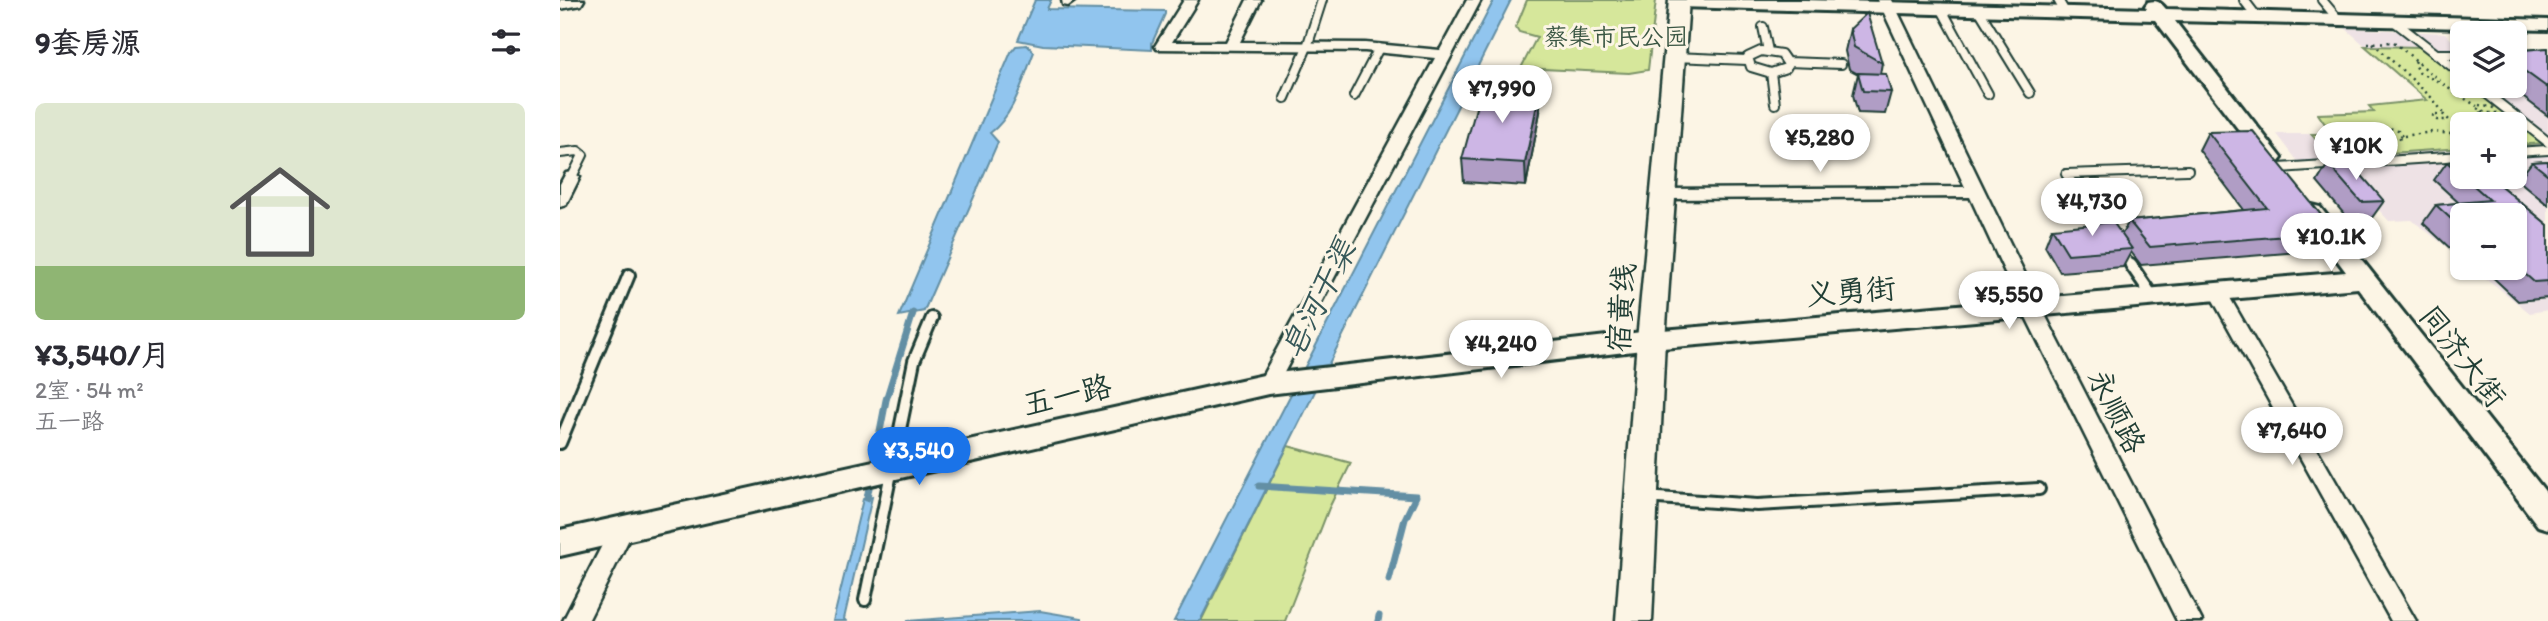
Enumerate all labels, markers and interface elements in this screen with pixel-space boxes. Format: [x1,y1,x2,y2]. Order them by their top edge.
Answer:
map controls [2450,21,2527,280]
button: layers [2450,21,2527,98]
park label: 蔡集市民公园 [1544,22,1688,51]
icon: filters [487,23,525,61]
text: 9套房源 [35,24,141,61]
pin: ¥7,990 [1445,66,1559,125]
text: ¥7,990 [1468,74,1536,102]
button: + [2450,112,2527,189]
pin: ¥5,280 [1763,114,1877,174]
pin: ¥10K [2315,122,2397,182]
text: ¥5,280 [1785,123,1855,151]
text: ¥10K [2330,131,2382,159]
icon: home [217,149,343,275]
pin: ¥4,730 [2035,178,2149,238]
text: ¥4,730 [2057,187,2127,215]
button: − [2450,203,2527,280]
pin: ¥10.1K [2274,214,2388,273]
text: ¥10.1K [2297,222,2365,250]
water label: 皂河干渠 [1272,231,1365,365]
street label: 宿黄线 [1599,262,1643,354]
street label: 义勇街 [1805,269,1897,313]
pin: ¥5,550 [1952,272,2066,331]
text: ¥5,550 [1975,280,2043,308]
street label: 同济大街 [2411,297,2515,415]
pin: ¥4,240 [1444,320,1558,380]
text: ¥4,240 [1465,329,1537,357]
text: ¥3,540/月 [35,336,170,373]
street label: 永顺路 [2080,363,2154,459]
street label: 五一路 [1019,367,1115,423]
text: 2室 · 54 m² [35,376,144,404]
text: 五一路 [35,407,104,435]
pin: ¥7,640 [2235,407,2349,467]
text: ¥7,640 [2257,416,2327,444]
pin: ¥3,540 [862,428,976,487]
text: ¥3,540 [884,436,954,464]

